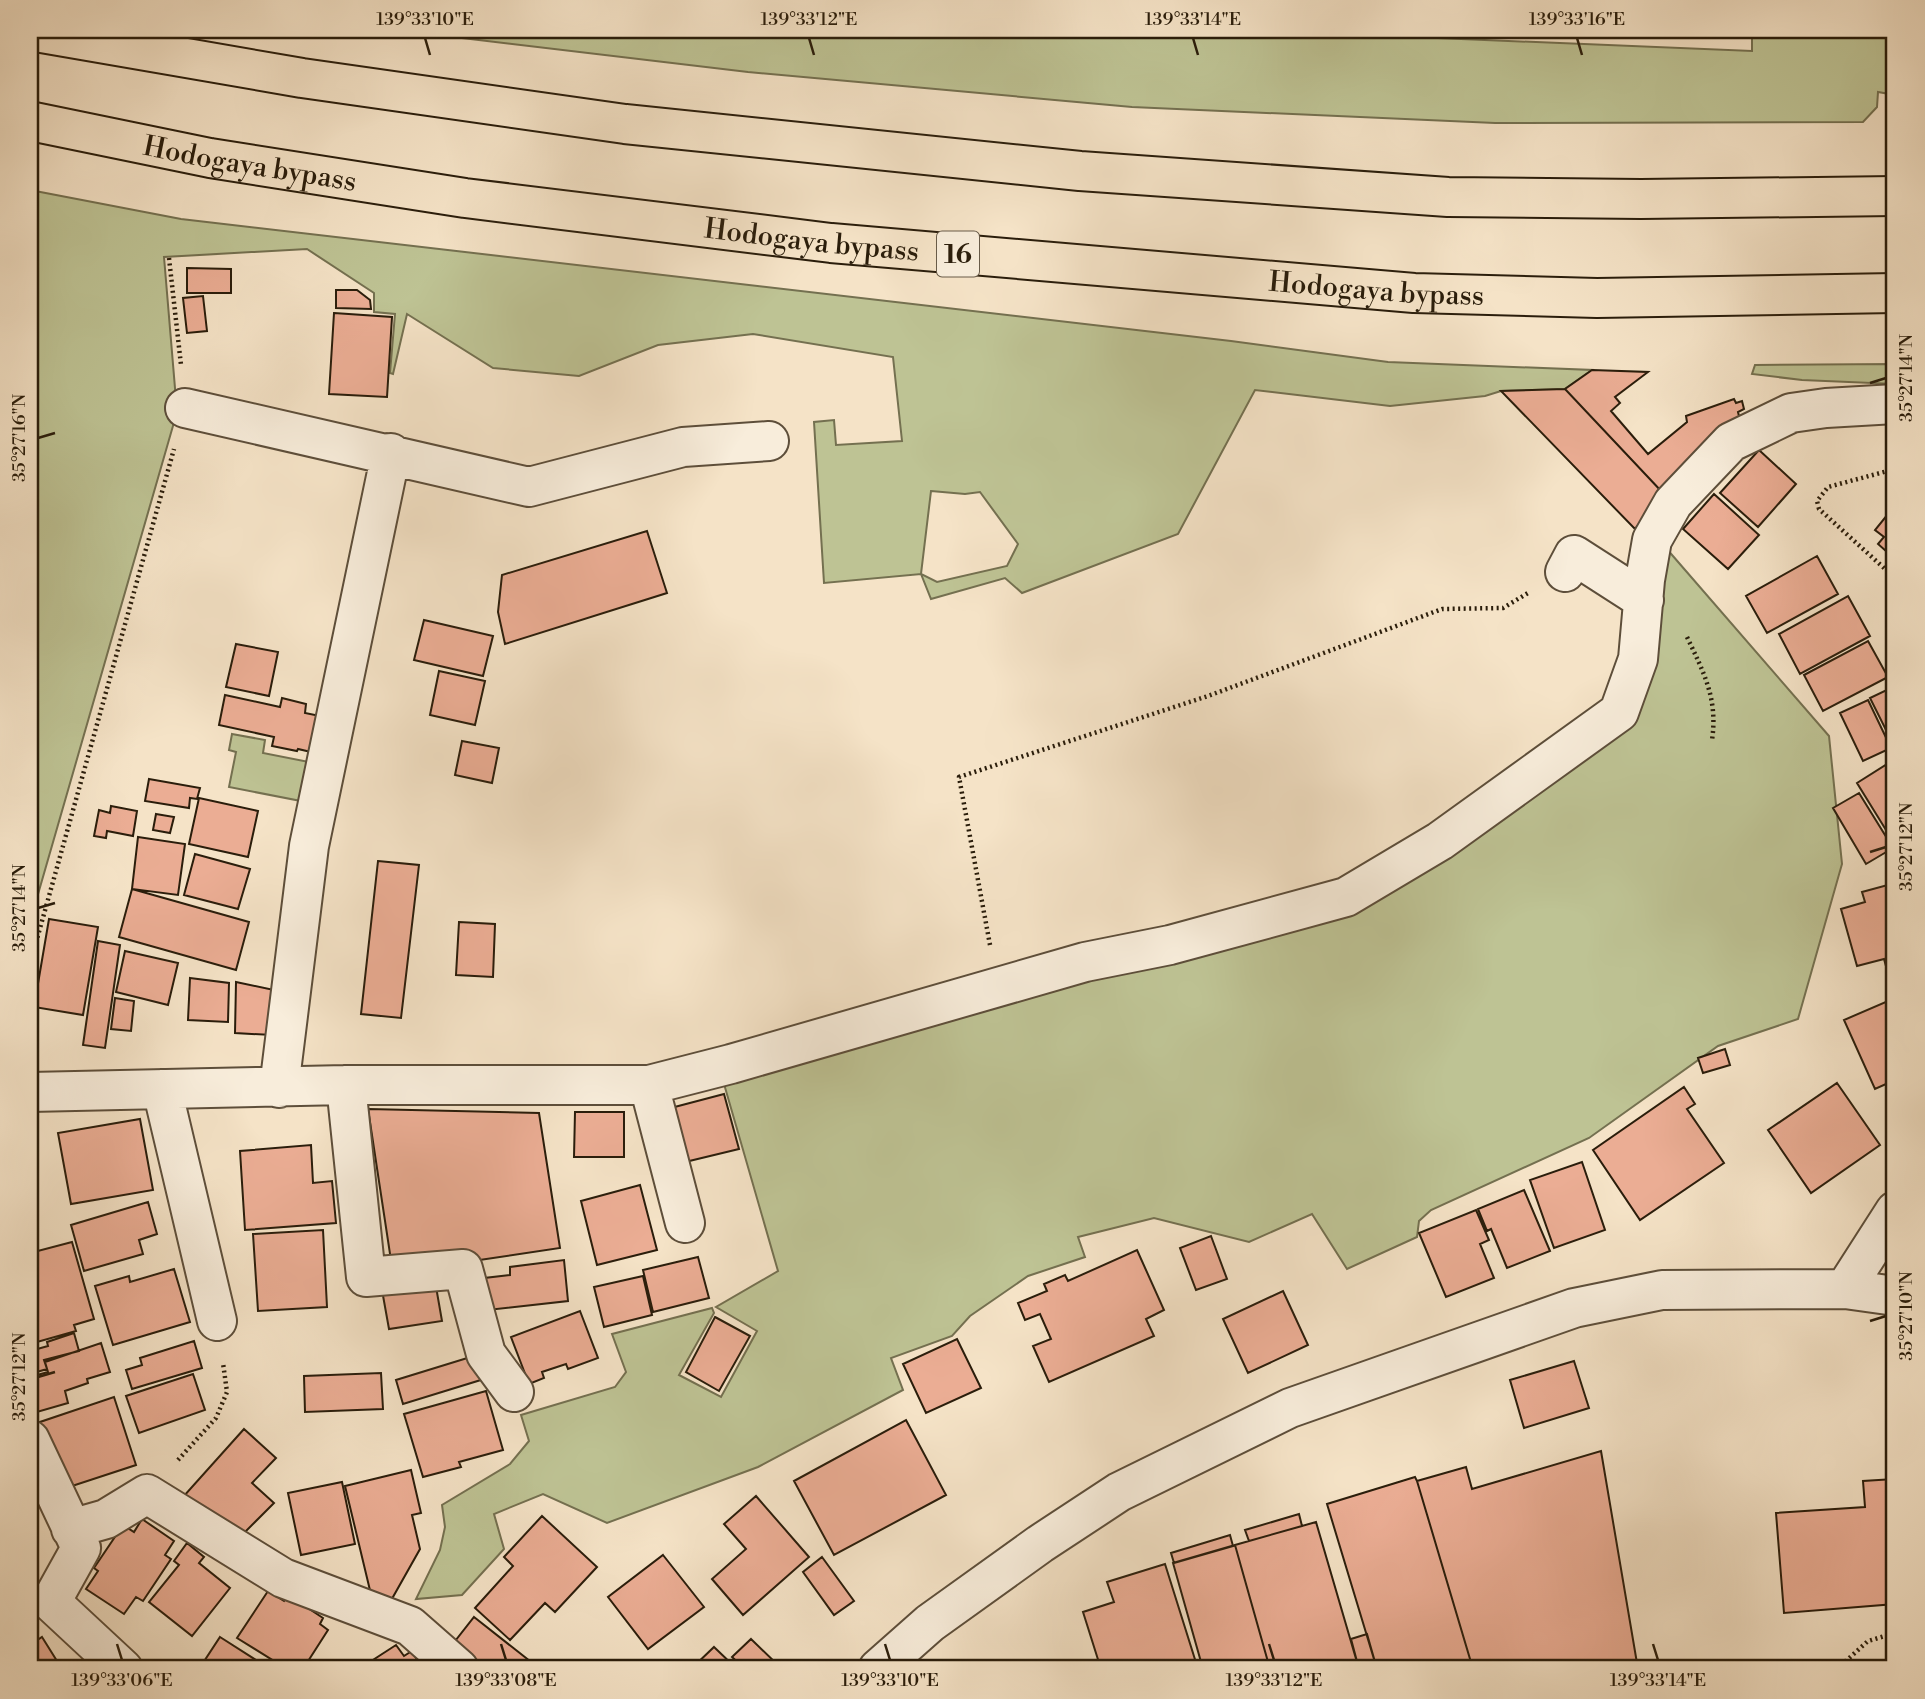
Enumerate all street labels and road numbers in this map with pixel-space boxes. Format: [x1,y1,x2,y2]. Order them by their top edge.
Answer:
street label: Hodogaya bypass [140,129,359,200]
street label: Hodogaya bypass [702,212,920,269]
road number: 16 [937,232,979,276]
street label: Hodogaya bypass [1267,265,1485,314]

